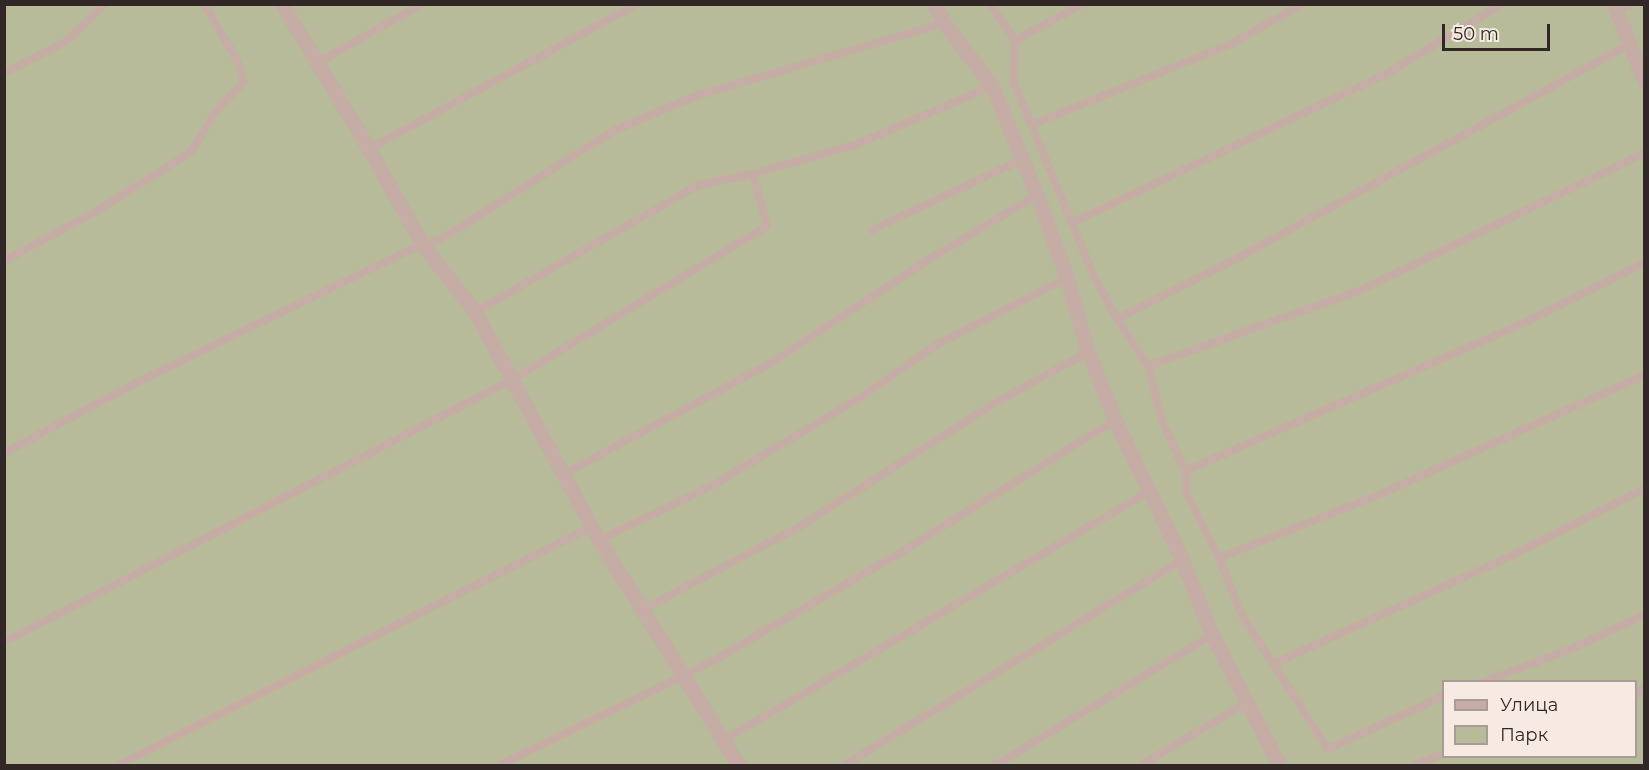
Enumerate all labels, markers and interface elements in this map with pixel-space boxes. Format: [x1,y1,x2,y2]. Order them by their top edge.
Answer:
scale bar [1445,12,1553,50]
text: 50 m [1453,23,1499,45]
legend [1442,680,1637,758]
text: Улица [1500,694,1558,716]
text: Парк [1500,724,1548,746]

